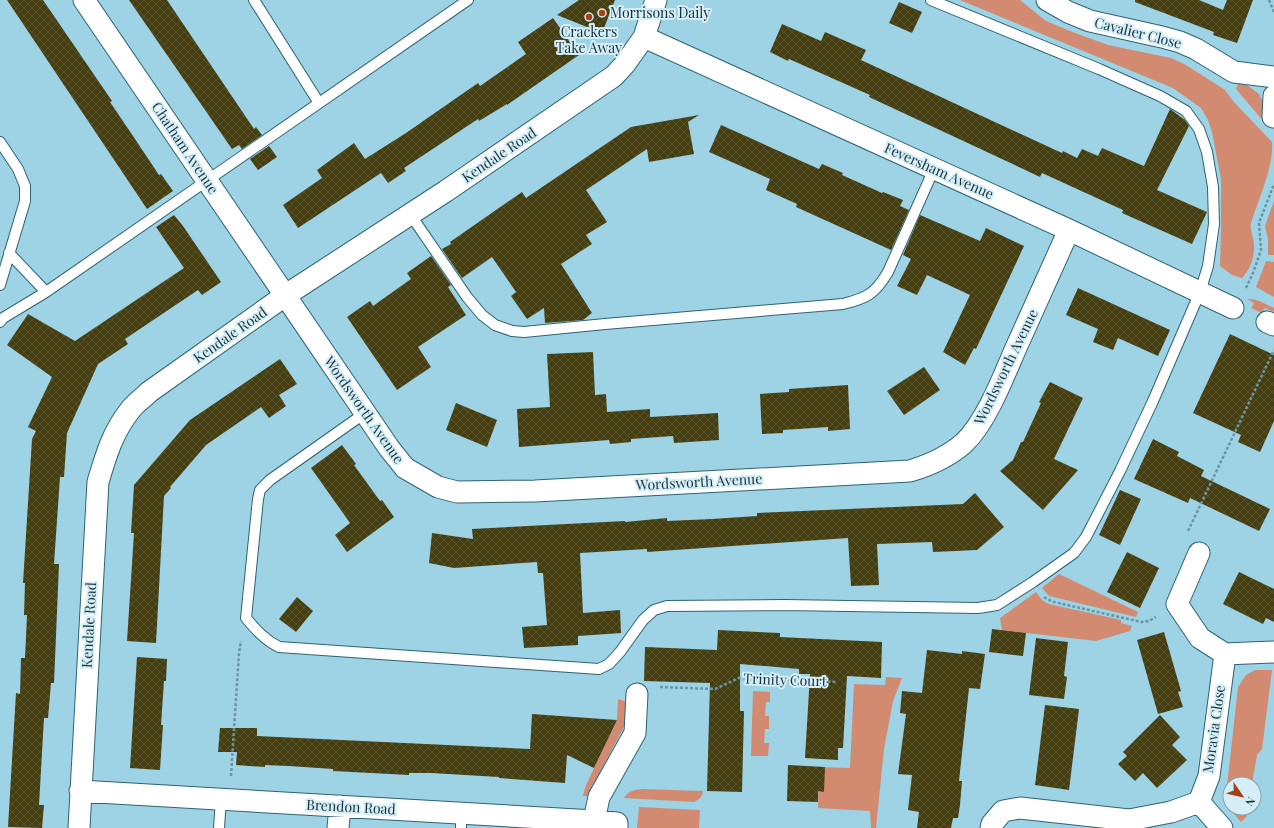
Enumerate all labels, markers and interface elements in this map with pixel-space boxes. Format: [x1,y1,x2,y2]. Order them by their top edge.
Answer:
place label: Morrisons Daily [610,3,710,22]
marker: Morrisons Daily [597,8,607,18]
marker: Crackers Take Away [584,12,594,22]
street label: Cavalier Close [1092,12,1184,53]
place label: Crackers Take Away [556,22,622,57]
street label: Chatham Avenue [148,98,223,197]
street label: Kendale Road [458,123,540,187]
street label: Feversham Avenue [882,138,997,203]
street label: Kendale Road [189,302,270,367]
street label: Wordsworth Avenue [969,306,1042,429]
street label: Wordsworth Avenue [320,352,409,467]
street label: Wordsworth Avenue [634,469,763,494]
street label: Kendale Road [77,582,100,668]
street label: Trinity Court [743,669,828,690]
street label: Moravia Close [1198,684,1229,774]
north arrow [1222,776,1262,816]
text: N [1242,794,1259,809]
street label: Brendon Road [306,795,396,818]

